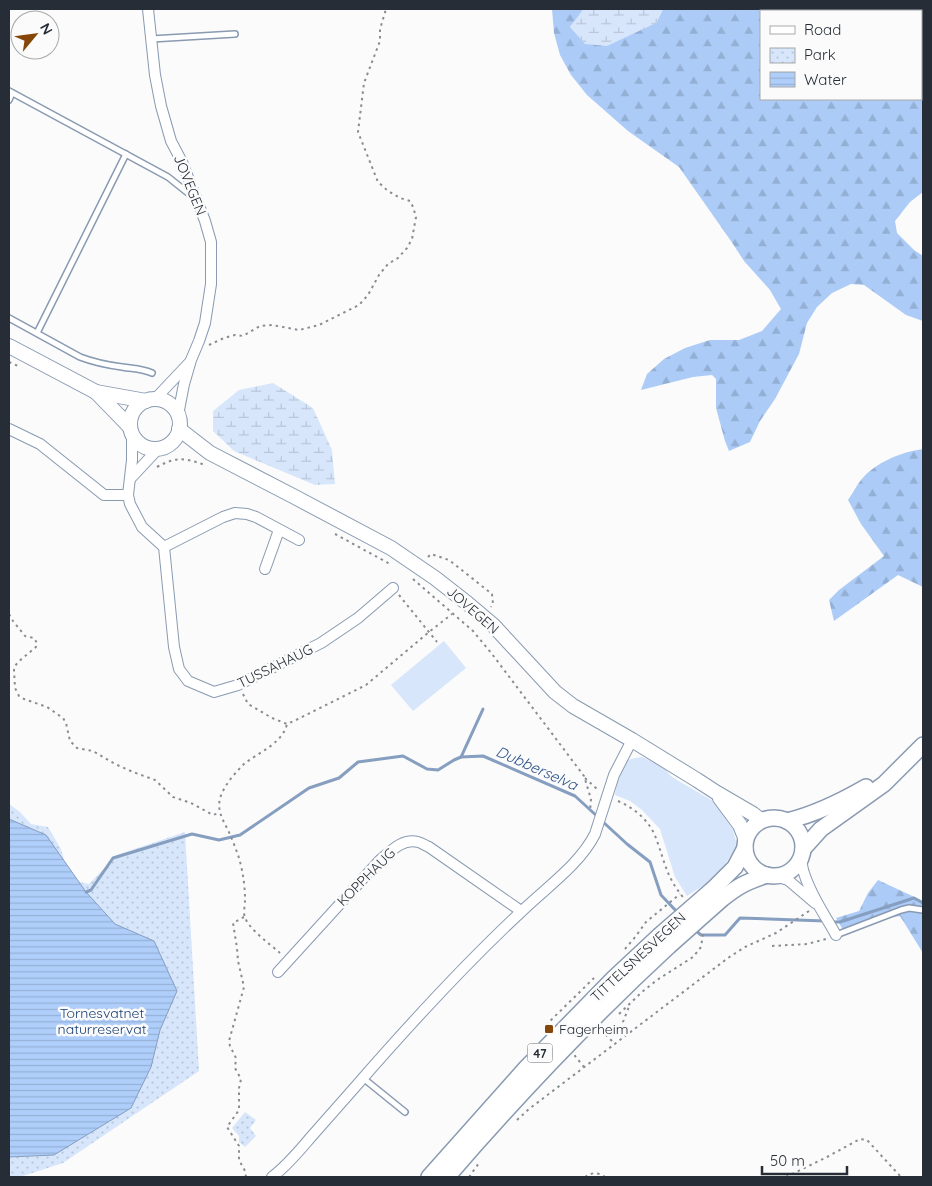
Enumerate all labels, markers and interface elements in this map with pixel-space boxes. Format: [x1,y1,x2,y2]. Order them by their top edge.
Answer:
north arrow [10,10,60,60]
legend [760,10,922,100]
text: N [36,20,57,38]
text: Road [804,20,841,39]
text: Park [804,45,836,64]
text: Water [804,70,847,89]
street label: JOVEGEN [170,152,210,218]
street label: JOVEGEN [443,582,503,638]
street label: TUSSAHAUG [234,640,316,692]
water label: Dubberselva [493,742,582,795]
street label: KOPPHAUG [333,844,399,910]
street label: TITTELSNESVEGEN [587,908,689,1006]
park label: Tornesvatnet naturreservat [58,1004,147,1038]
place label: Fagerheim [559,1020,629,1038]
marker: Fagerheim [543,1023,555,1035]
road number: 47 [528,1044,552,1062]
scale bar [762,1144,847,1176]
text: 50 m [770,1151,805,1170]

